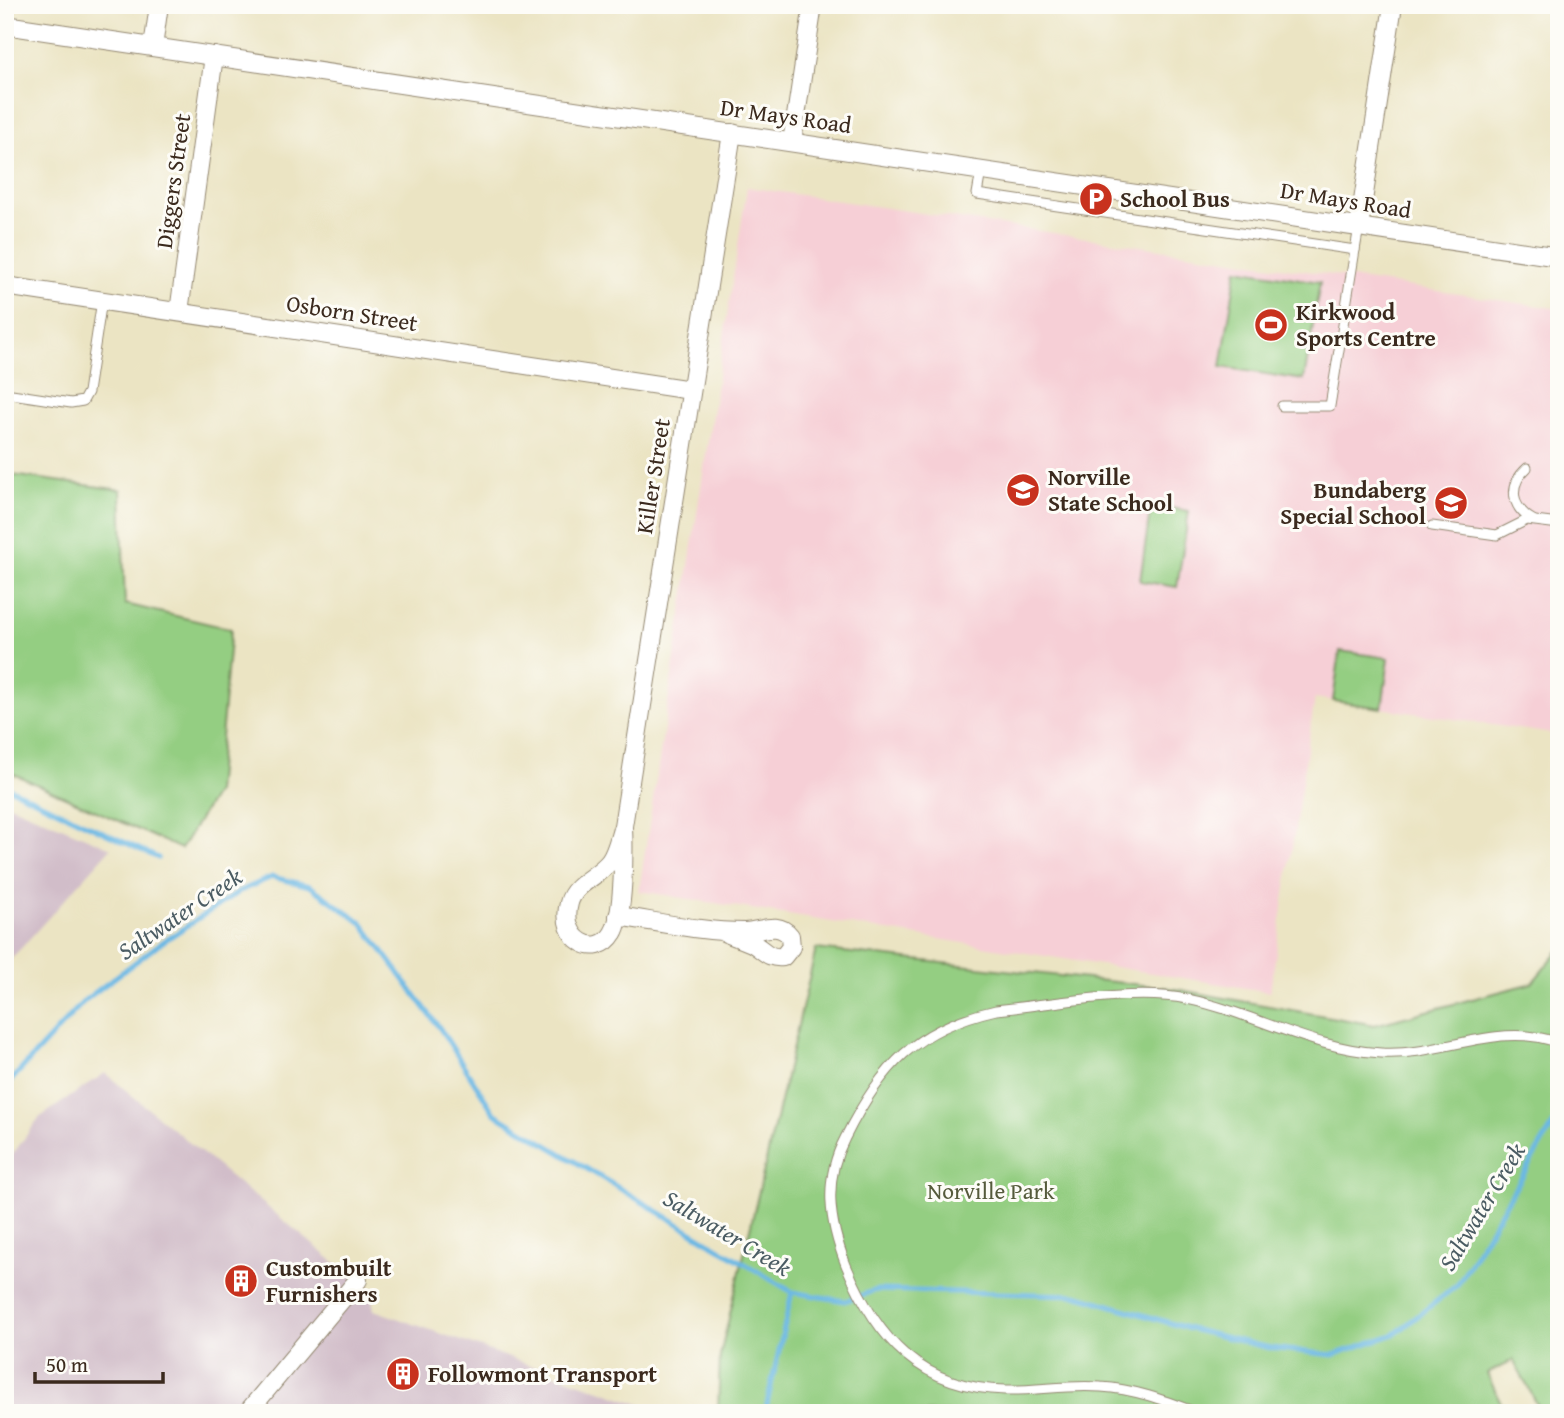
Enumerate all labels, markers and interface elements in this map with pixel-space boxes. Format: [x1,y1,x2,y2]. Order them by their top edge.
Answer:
street label: Dr Mays Road [718,90,854,141]
street label: Diggers Street [147,111,198,251]
street label: Dr Mays Road [1278,173,1415,226]
parking icon: School Bus [1077,180,1115,218]
place label: School Bus [1120,182,1230,215]
street label: Osborn Street [284,286,420,339]
place label: Kirkwood Sports Centre [1296,295,1436,354]
sports icon: Kirkwood Sports Centre [1252,306,1290,344]
street label: Killer Street [627,416,678,536]
place label: Norville State School [1048,460,1173,519]
school or university icon: Norville State School [1004,471,1042,509]
place label: Bundaberg Special School [1280,473,1427,532]
school or university icon: Bundaberg Special School [1432,484,1470,522]
water label: Saltwater Creek [110,859,249,968]
water label: Saltwater Creek [1430,1136,1534,1277]
park label: Norville Park [927,1174,1055,1207]
water label: Saltwater Creek [657,1181,798,1285]
place label: Custombuilt Furnishers [266,1251,392,1310]
building icon: Custombuilt Furnishers [222,1262,260,1300]
scale bar [35,1341,163,1385]
text: 50 m [46,1349,88,1380]
building icon: Followmont Transport [384,1355,422,1393]
place label: Followmont Transport [428,1357,657,1390]

